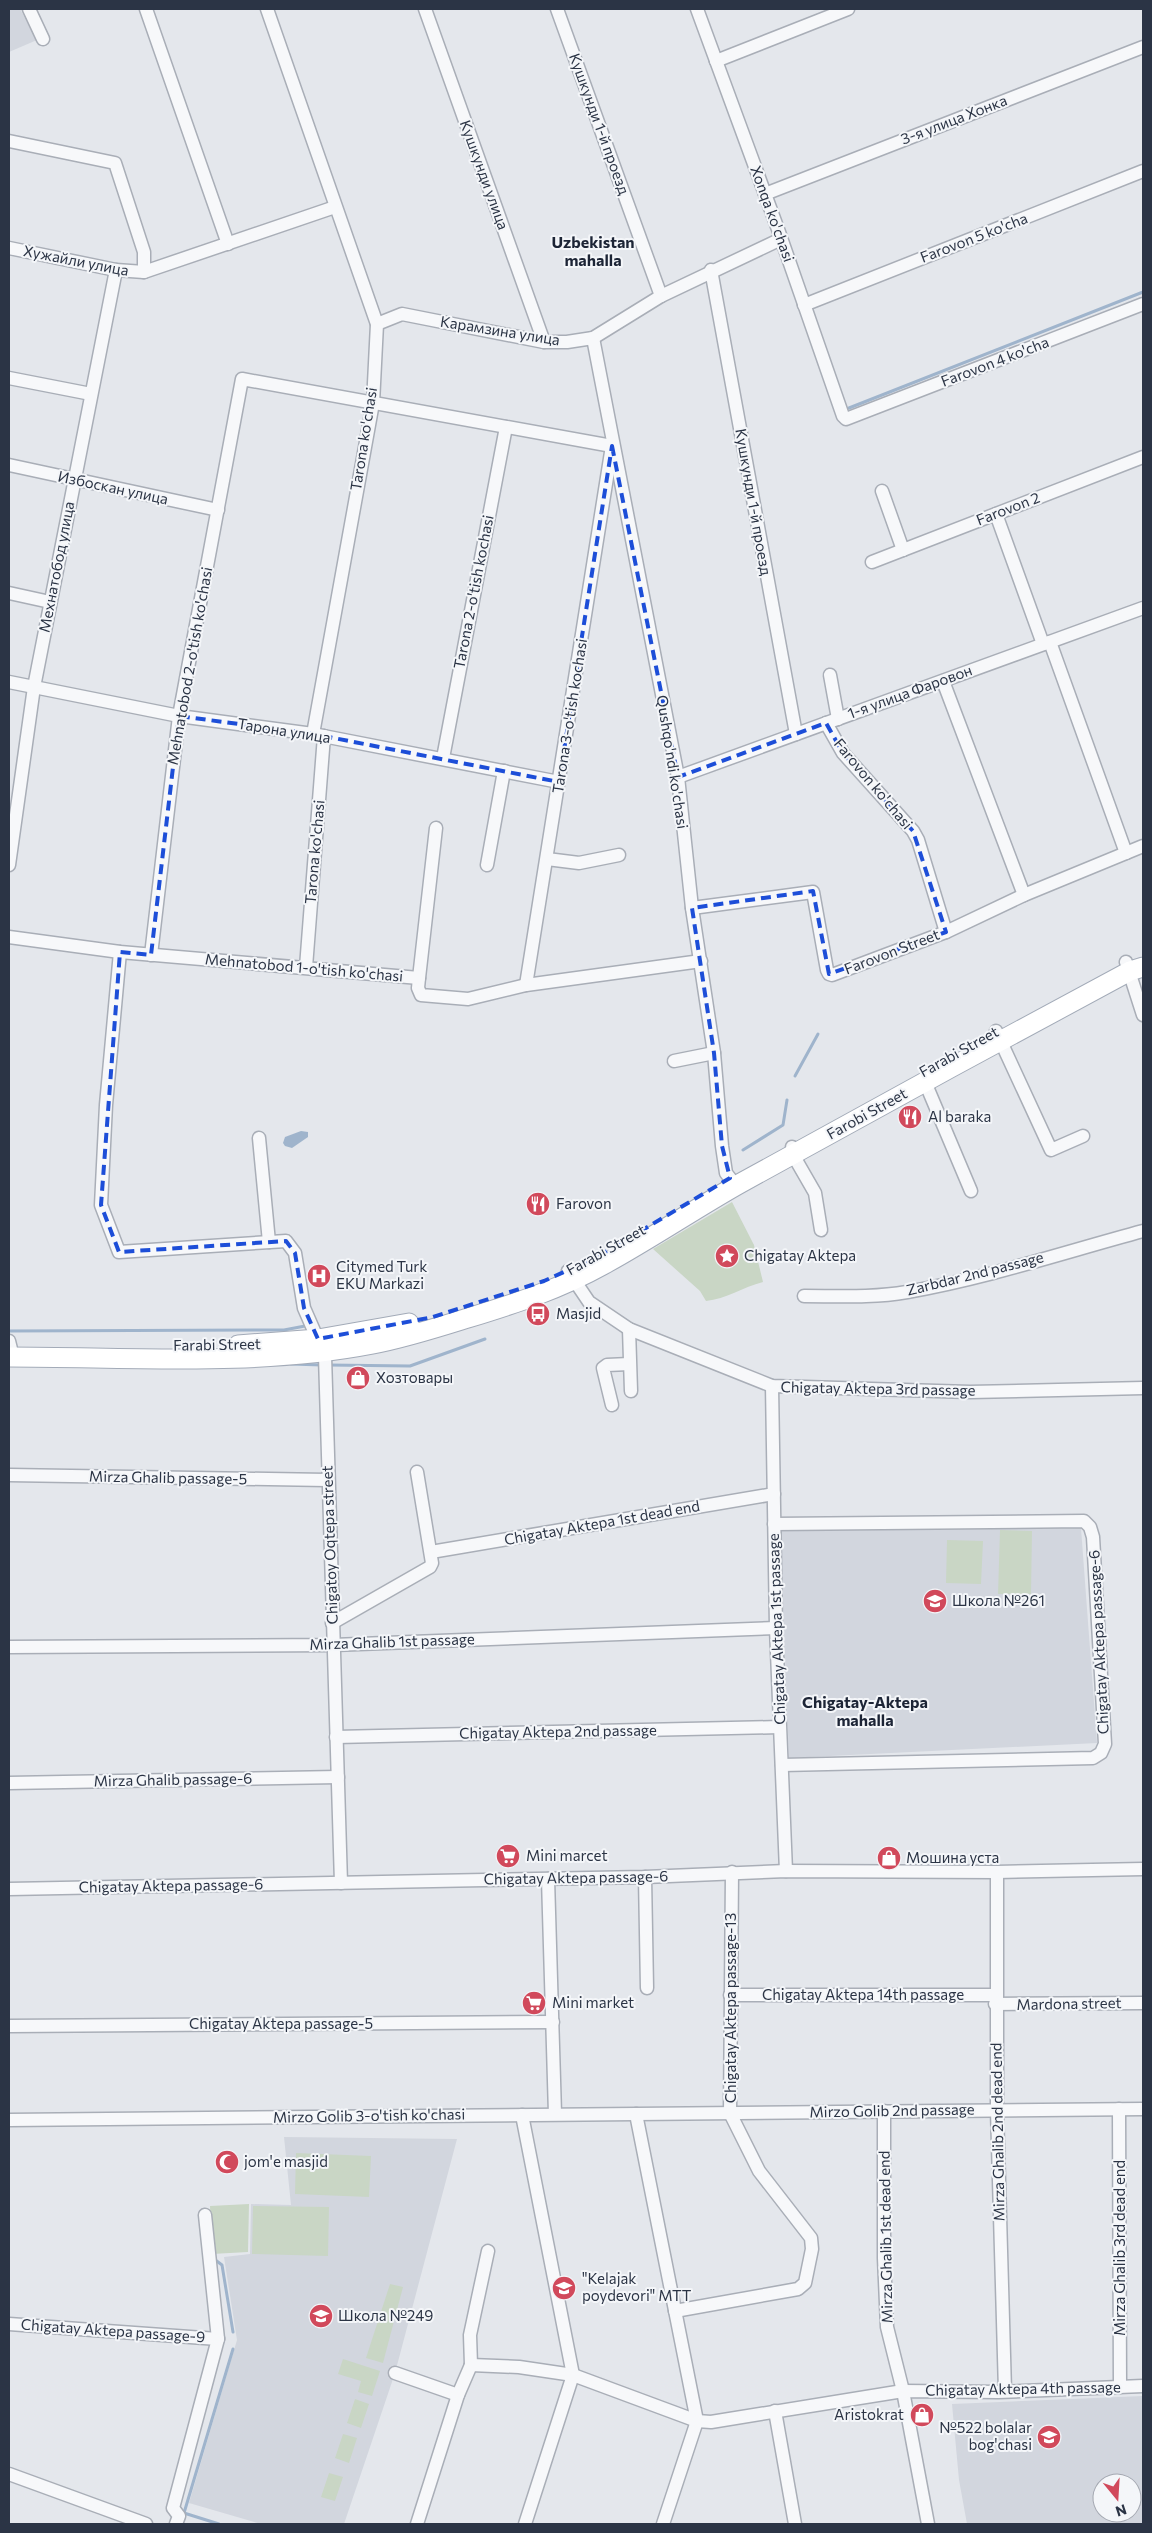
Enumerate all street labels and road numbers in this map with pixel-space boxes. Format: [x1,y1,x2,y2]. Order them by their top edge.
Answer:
street label: Кушкунди 1-й проезд [566,51,634,197]
street label: 3-я улица Хонка [898,91,1009,148]
street label: Кушкунди улица [457,117,513,232]
street label: Xonqa ko'chasi [747,163,799,264]
street label: Farovon 5 ko'cha [917,208,1030,266]
street label: Хужайли улица [22,241,130,279]
street label: Карамзина улица [439,312,561,348]
street label: Farovon 4 ko'cha [938,332,1051,390]
street label: Tarona ko'chasi [346,386,380,492]
street label: Кушкунди 1-й проезд [732,427,776,577]
street label: Избоскан улица [56,467,170,507]
street label: Farovon 2 [973,488,1042,528]
street label: Мехнатобод улица [34,500,78,634]
street label: Tarona 2-o'tish kochasi [449,513,497,670]
street label: Mehnatobod 2-o'tish ko'chasi [163,565,215,766]
street label: Tarona 3-o'tish kochasi [548,637,590,795]
street label: 1-я улица Фаровон [845,660,974,722]
street label: Qushqo'ndi ko'chasi [654,694,692,830]
street label: Тарона улица [236,714,332,746]
street label: Farovon ko'chasi [831,734,917,832]
street label: Tarona ko'chasi [300,799,328,905]
street label: Farovon Street [841,925,942,978]
street label: Mehnatobod 1-o'tish ko'chasi [204,949,404,985]
street label: Farabi Street [916,1022,1001,1080]
street label: Farobi Street [823,1084,910,1143]
street label: Farabi Street [563,1220,648,1278]
street label: Zarbdar 2nd passage [904,1247,1045,1299]
street label: Farabi Street [173,1334,261,1354]
street label: Chigatay Aktepa 3rd passage [780,1377,976,1399]
street label: Chigatoy Oqtepa street [317,1465,341,1625]
street label: Mirza Ghalib passage-5 [89,1467,247,1487]
street label: Chigatay Aktepa 1st dead end [503,1496,701,1548]
street label: Chigatay Aktepa 1st passage [764,1533,788,1725]
street label: Chigatay Aktepa passage-6 [1084,1549,1112,1735]
street label: Mirza Ghalib 1st passage [309,1629,475,1653]
street label: Chigatay Aktepa 2nd passage [459,1720,657,1742]
street label: Mirza Ghalib passage-6 [93,1769,253,1789]
street label: Chigatay Aktepa passage-6 [484,1866,668,1888]
street label: Chigatay Aktepa passage-6 [79,1874,263,1896]
street label: Chigatay Aktepa passage-13 [721,1913,739,2103]
street label: Chigatay Aktepa 14th passage [762,1985,964,2003]
street label: Mardona street [1016,1993,1122,2013]
street label: Chigatay Aktepa passage-5 [189,2014,373,2032]
street label: Mirza Ghalib 2nd dead end [986,2042,1008,2222]
street label: Mirzo Golib 2nd passage [809,2100,975,2120]
street label: Mirzo Golib 3-o'tish ko'chasi [273,2104,465,2126]
street label: Mirza Ghalib 1st dead end [874,2151,896,2323]
street label: Mirza Ghalib 3rd dead end [1110,2160,1128,2336]
street label: Chigatay Aktepa passage-9 [20,2315,206,2345]
street label: Chigatay Aktepa 4th passage [925,2377,1121,2399]

